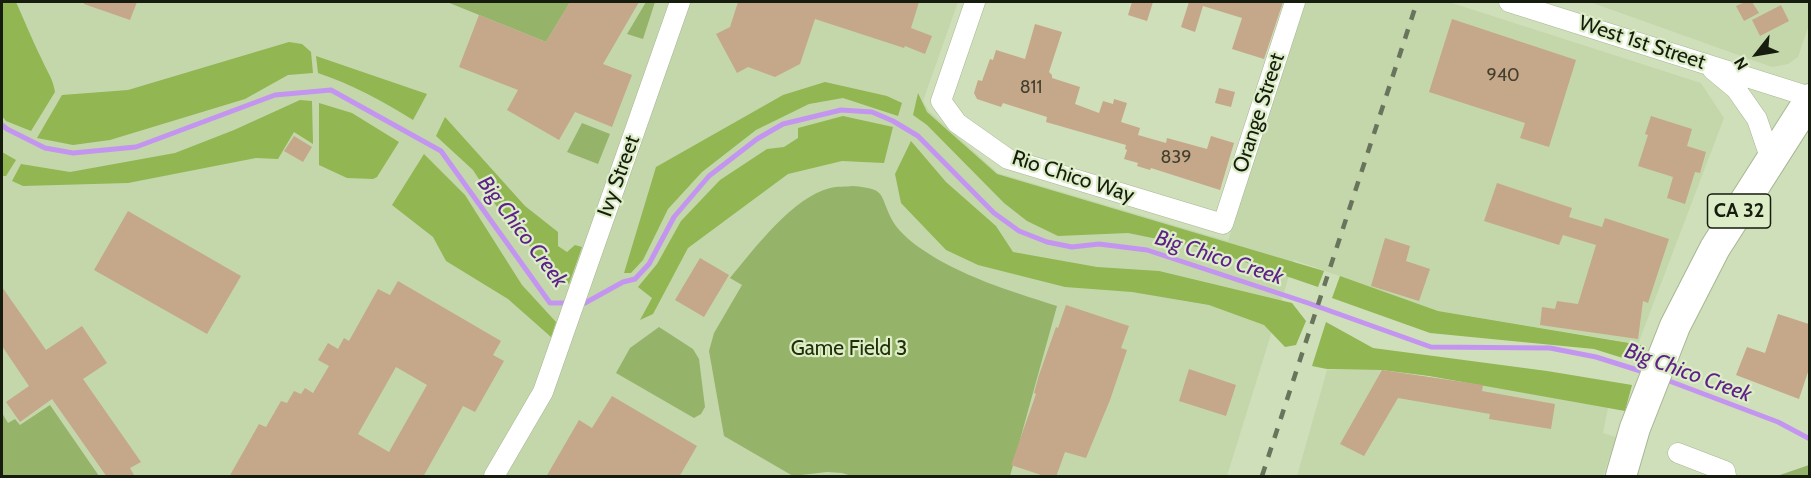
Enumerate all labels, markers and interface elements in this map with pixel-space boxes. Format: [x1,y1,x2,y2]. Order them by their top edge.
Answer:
street label: West 1st Street [1576,11,1708,75]
north arrow [1727,24,1787,84]
street label: Orange Street [1228,50,1290,176]
text: N [1730,54,1752,73]
house number: 940 [1486,65,1520,87]
house number: 811 [1020,77,1042,99]
street label: Ivy Street [593,132,645,220]
street label: Rio Chico Way [1009,145,1137,209]
house number: 839 [1161,147,1191,169]
water label: Big Chico Creek [471,171,573,293]
road number: CA 32 [1708,194,1770,228]
water label: Big Chico Creek [1152,225,1286,291]
park label: Game Field 3 [791,336,907,362]
water label: Big Chico Creek [1621,338,1755,408]

